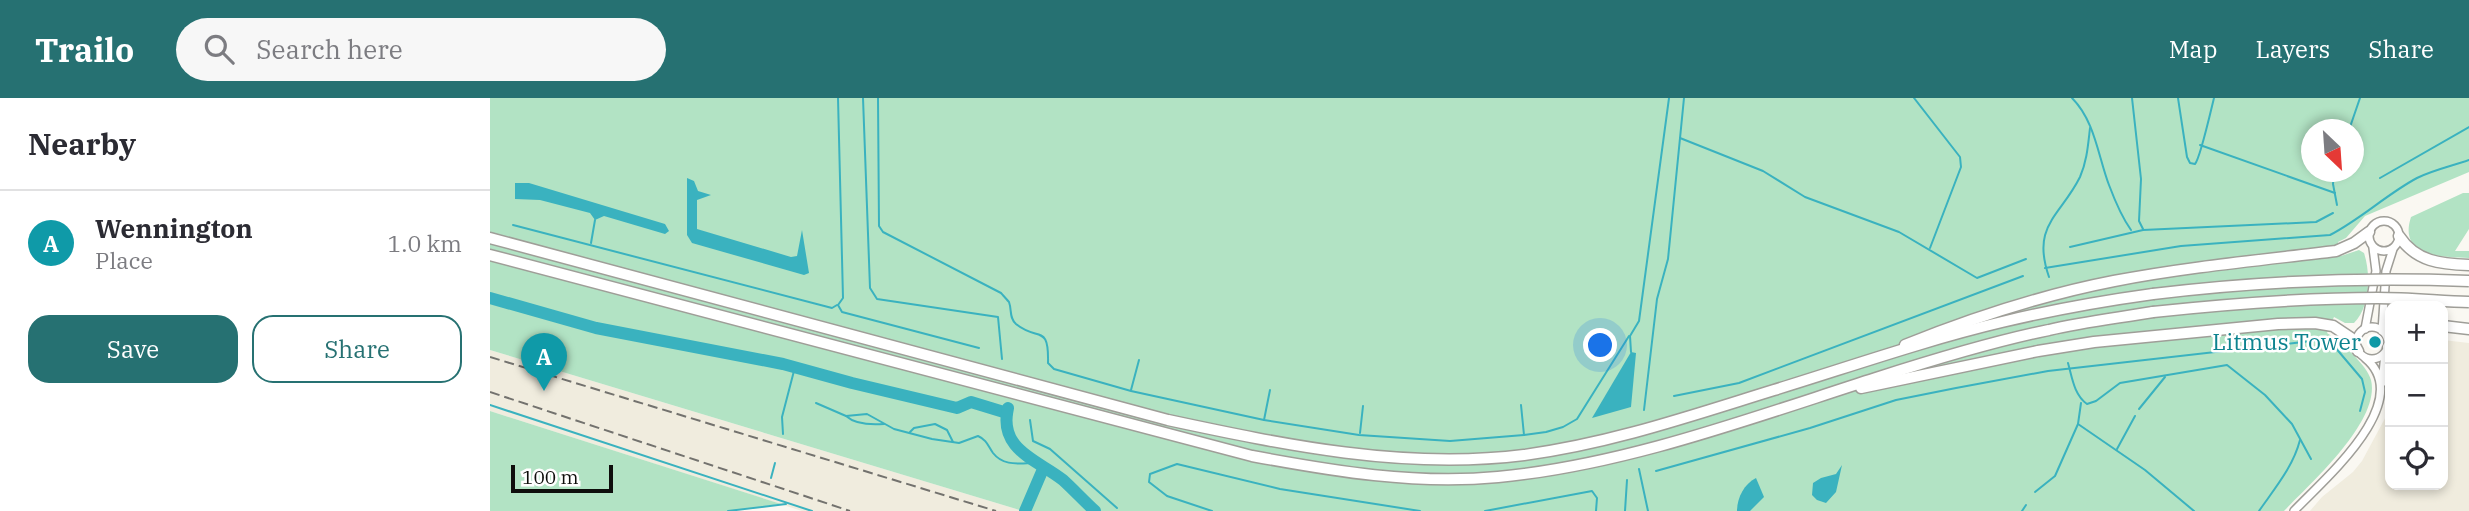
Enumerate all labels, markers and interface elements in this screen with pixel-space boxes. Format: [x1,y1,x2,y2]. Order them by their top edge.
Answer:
search box [176,18,666,81]
text: Trailo [35,28,134,71]
icon: search [200,30,238,68]
text: Search here [256,32,403,66]
text: Map [2169,33,2217,65]
text: Layers [2255,33,2330,65]
text: Share [2368,33,2434,65]
north arrow [2301,119,2364,182]
text: Nearby [28,124,136,163]
text: Wennington [95,211,253,245]
text: A [43,228,59,258]
text: 1.0 km [388,228,462,258]
text: Place [95,245,153,275]
map controls [2385,301,2448,490]
button: + [2385,301,2448,364]
button: Save [28,315,238,383]
button: Share [252,315,462,383]
place label: Litmus Tower [2212,326,2361,356]
your location [1583,328,1617,362]
pin: A [521,333,567,391]
marker: Litmus Tower [2367,334,2383,350]
button: − [2385,364,2448,427]
button: locate [2385,427,2448,490]
scale bar [511,462,612,494]
text: 100 m [522,465,579,489]

